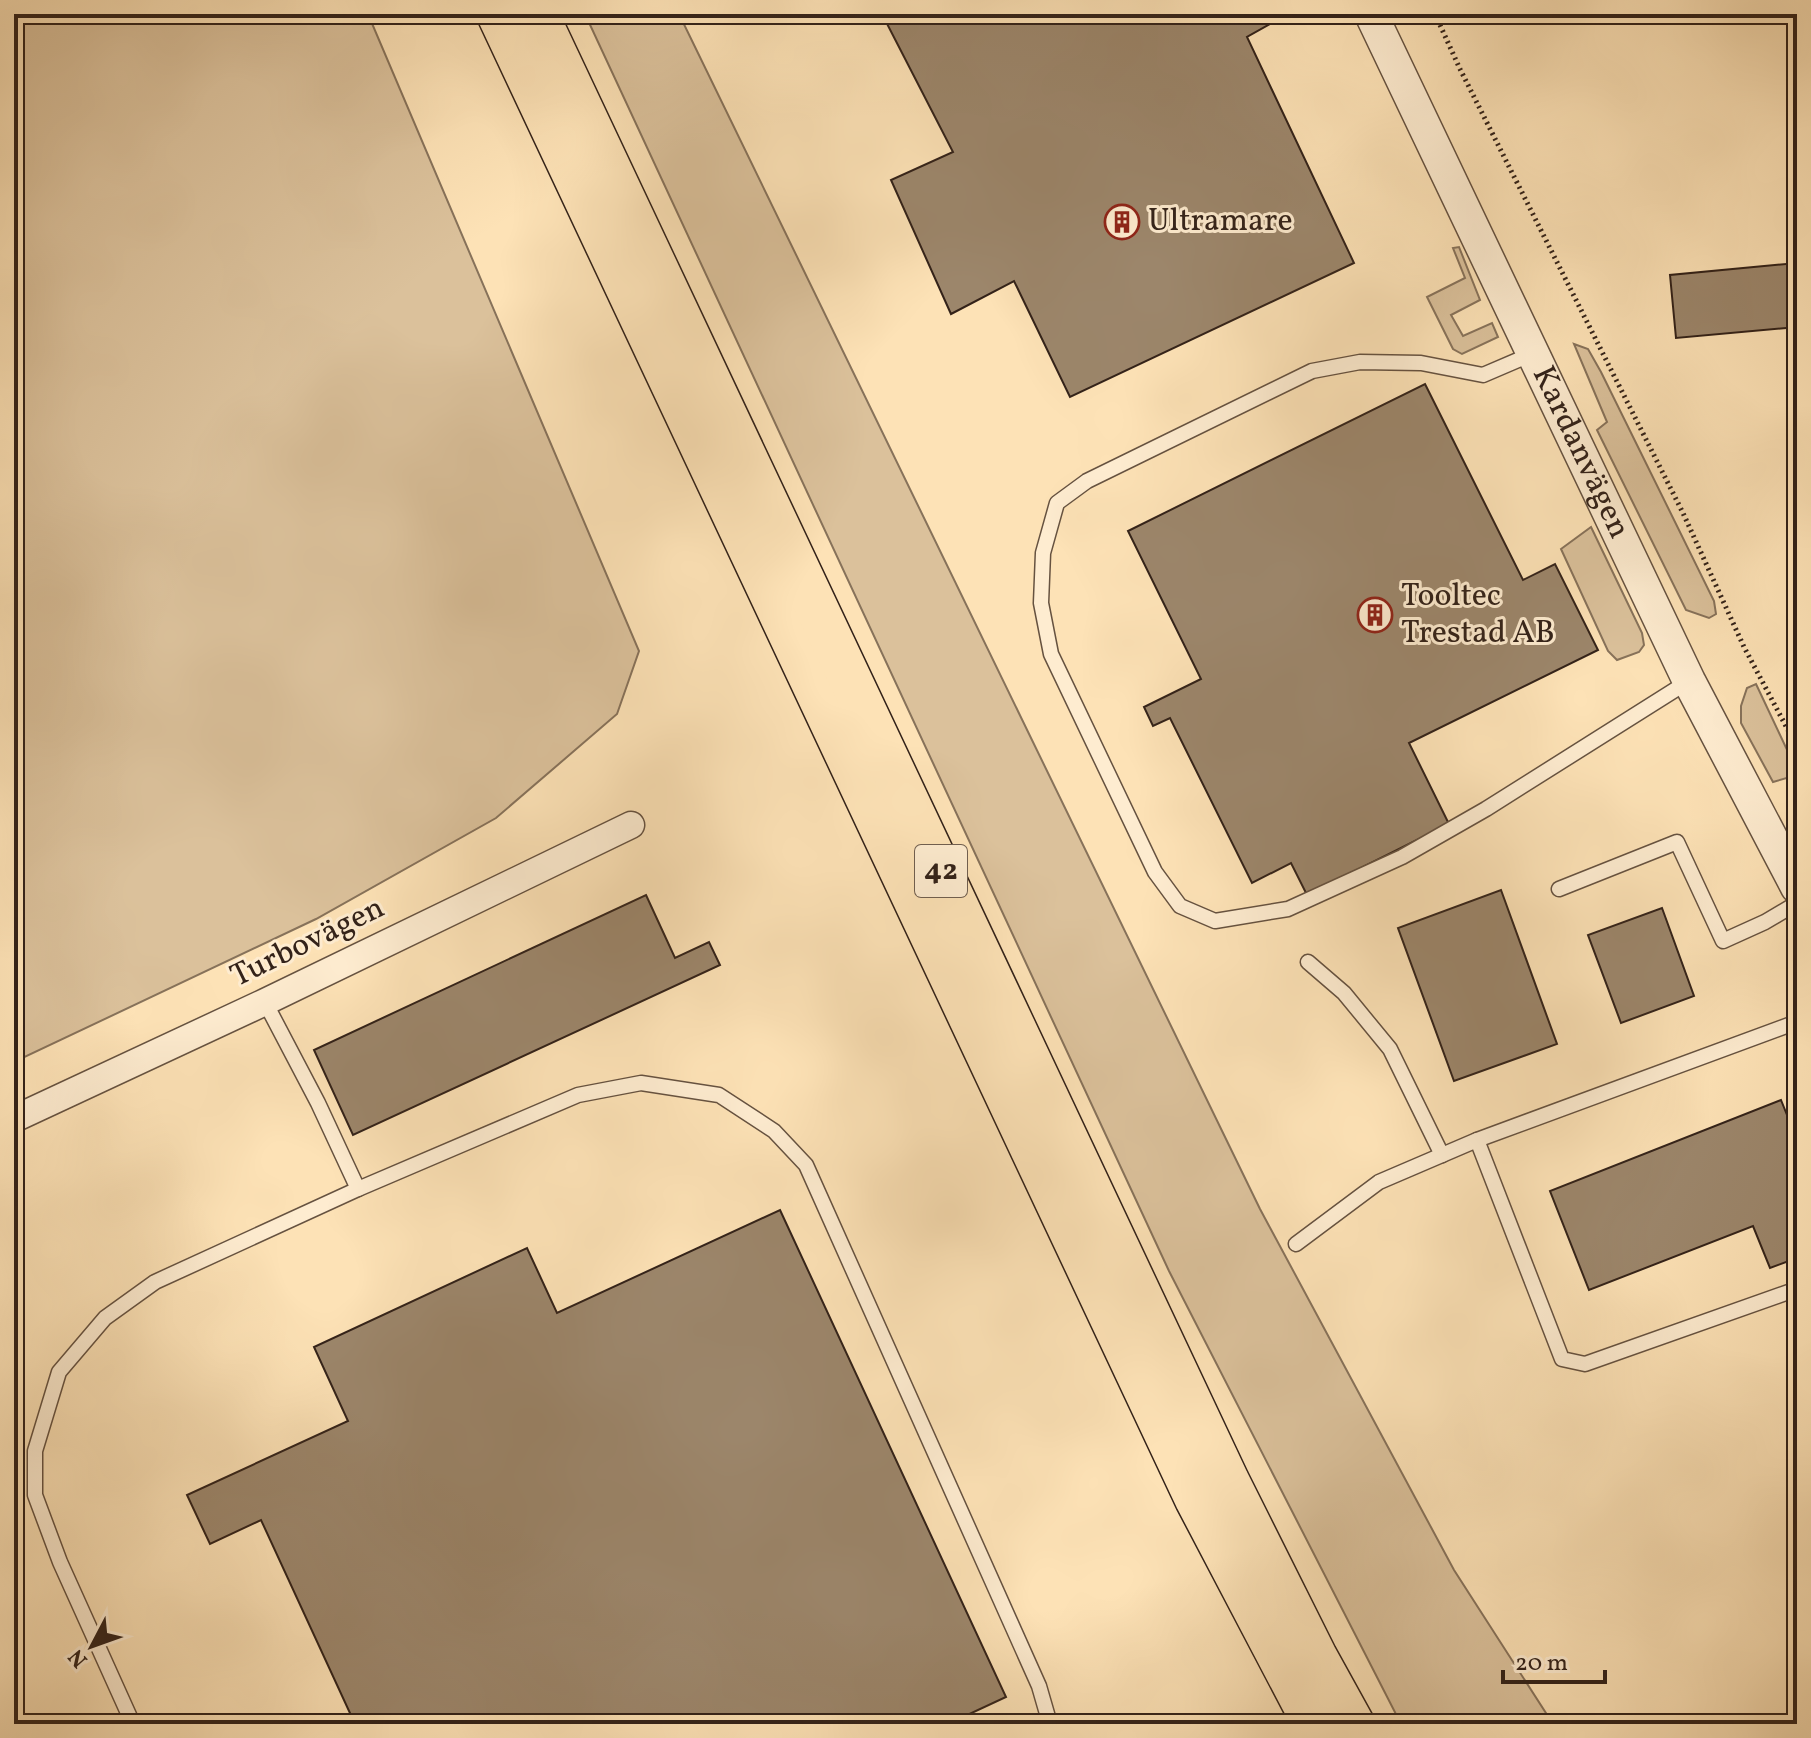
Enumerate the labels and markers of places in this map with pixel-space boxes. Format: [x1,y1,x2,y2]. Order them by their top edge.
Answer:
place label: Ultramare [1148,200,1293,244]
building icon: Ultramare [1103,203,1141,241]
place label: Tooltec Trestad AB [1401,575,1555,656]
building icon: Tooltec Trestad AB [1356,596,1394,634]

